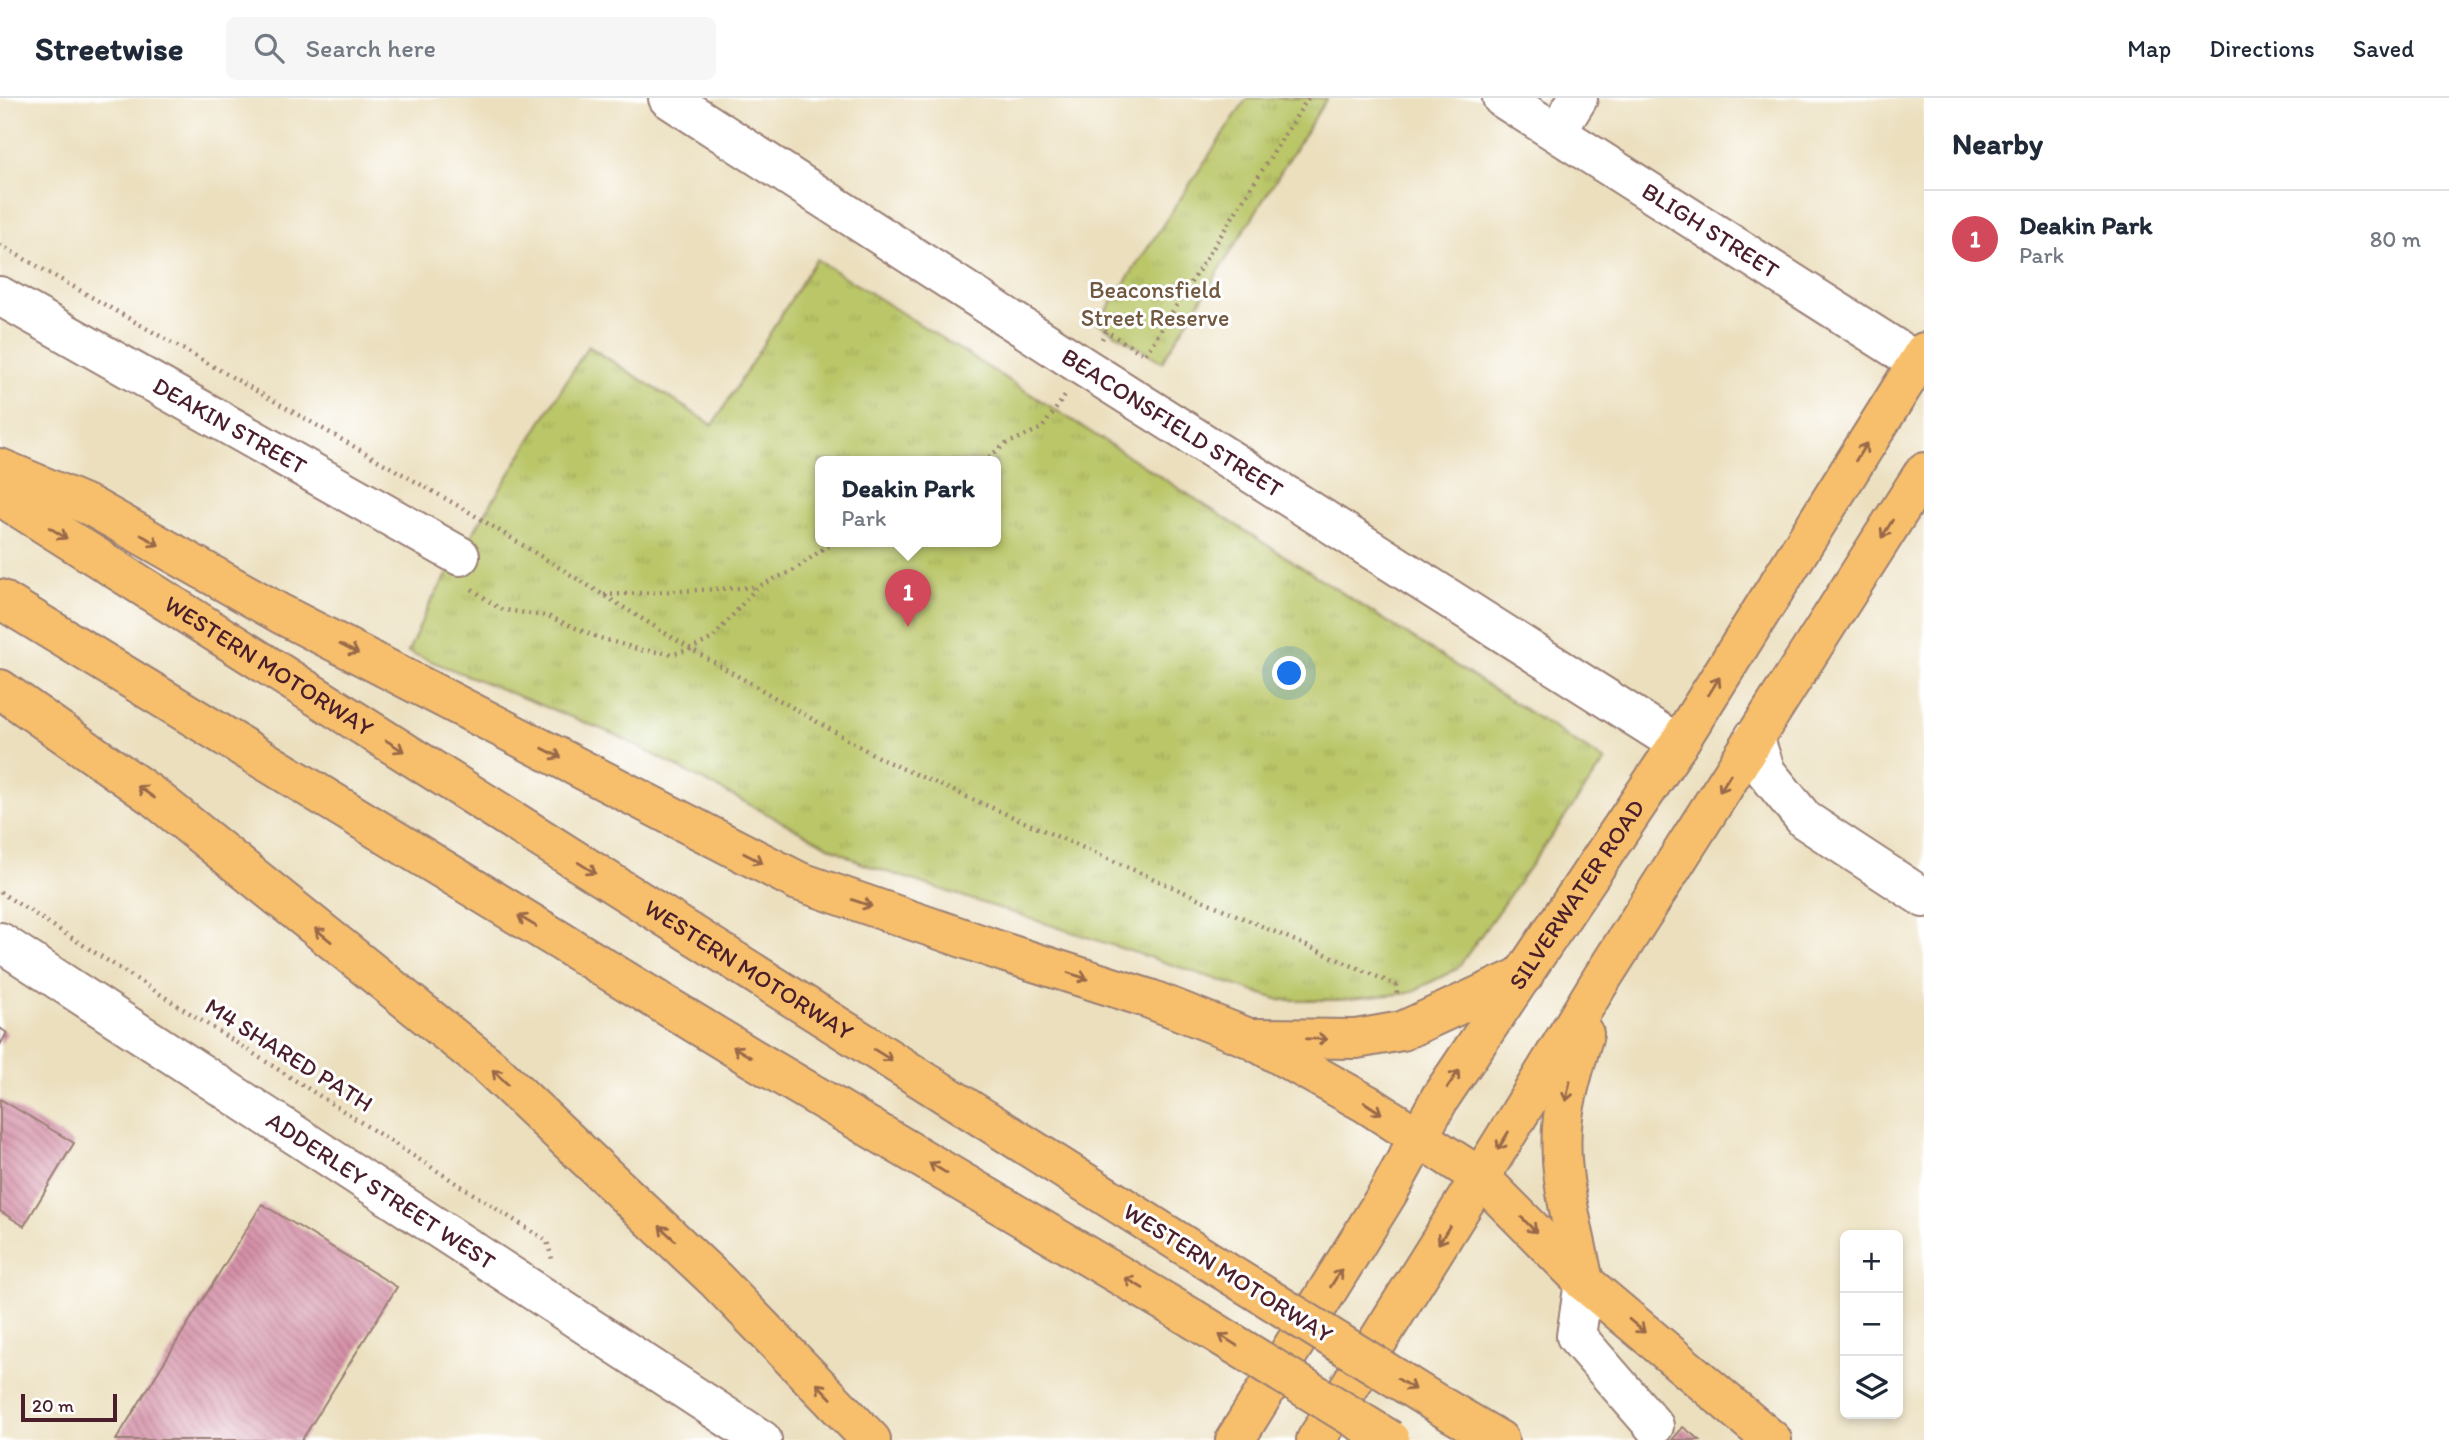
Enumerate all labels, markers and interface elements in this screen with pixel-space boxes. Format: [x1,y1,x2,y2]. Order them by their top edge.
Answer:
search box [226,17,716,80]
text: Streetwise [35,29,184,68]
icon: search [250,29,288,67]
text: Search here [306,32,436,64]
text: Map [2127,34,2171,63]
text: Directions [2209,34,2315,63]
text: Saved [2353,34,2414,63]
text: Nearby [1952,125,2043,162]
street label: BLIGH STREET [1637,176,1785,285]
text: Deakin Park [2019,209,2152,241]
text: 1 [1970,225,1980,253]
text: 80 m [2370,225,2421,253]
text: Park [2019,241,2064,269]
park label: Beaconsfield Street Reserve [1081,275,1229,332]
street label: BEACONSFIELD STREET [1057,342,1289,504]
street label: DEAKIN STREET [148,371,313,481]
one-way arrow [1855,442,1869,462]
popup [815,456,1001,547]
text: Deakin Park [841,472,975,504]
text: Park [841,504,887,532]
one-way arrow [1880,519,1894,539]
one-way arrow [47,526,67,540]
one-way arrow [139,533,159,547]
pin: 1 [885,569,931,627]
street label: WESTERN MOTORWAY [159,589,379,743]
one-way arrow [338,643,359,657]
your location [1272,656,1306,690]
one-way arrow [1708,677,1722,697]
one-way arrow [384,740,404,754]
one-way arrow [541,746,562,760]
one-way arrow [1718,773,1733,792]
one-way arrow [137,785,156,800]
street label: SILVERWATER ROAD [1502,794,1651,995]
one-way arrow [742,852,763,866]
one-way arrow [577,861,596,875]
street label: WESTERN MOTORWAY [639,893,859,1046]
one-way arrow [851,898,873,911]
one-way arrow [517,913,537,927]
one-way arrow [315,927,333,942]
one-way arrow [1067,970,1089,983]
street label: M4 SHARED PATH [200,991,378,1118]
one-way arrow [1306,1032,1329,1046]
one-way arrow [732,1045,752,1059]
one-way arrow [872,1049,892,1063]
one-way arrow [492,1069,509,1086]
one-way arrow [1446,1070,1460,1089]
one-way arrow [1561,1079,1575,1102]
one-way arrow [1362,1101,1382,1115]
street label: ADDERLEY STREET WEST [261,1105,501,1276]
one-way arrow [1495,1131,1509,1151]
one-way arrow [928,1161,948,1175]
street label: WESTERN MOTORWAY [1118,1196,1339,1349]
one-way arrow [1520,1217,1537,1234]
one-way arrow [658,1225,676,1242]
one-way arrow [1436,1225,1451,1244]
map controls [1840,1230,1903,1419]
button: + [1840,1230,1903,1293]
one-way arrow [1329,1269,1343,1289]
one-way arrow [1124,1276,1144,1290]
button: − [1840,1293,1903,1356]
one-way arrow [1627,1318,1645,1334]
one-way arrow [1218,1332,1238,1346]
button: layers [1840,1356,1903,1419]
one-way arrow [1395,1377,1415,1391]
one-way arrow [815,1383,832,1400]
scale bar [21,1391,117,1423]
text: 20 m [32,1394,74,1417]

